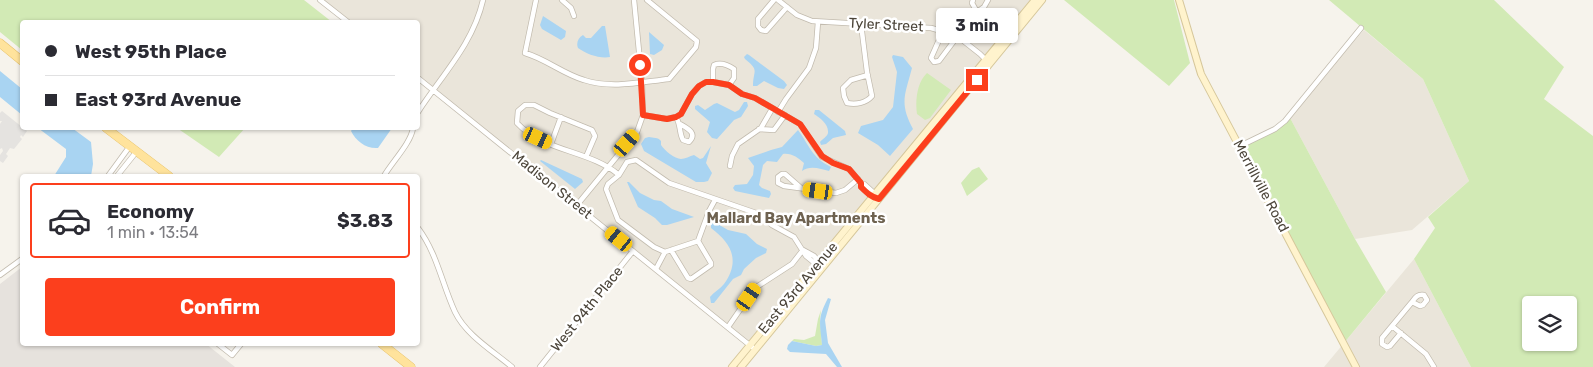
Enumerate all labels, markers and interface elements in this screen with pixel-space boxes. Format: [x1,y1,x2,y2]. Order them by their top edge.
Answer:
callout: 3 min [936,8,1018,42]
street label: Tyler Street [848,15,924,35]
text: 3 min [955,16,999,35]
text: West 95th Place [75,40,227,63]
route start [629,54,651,76]
route end [966,69,988,91]
text: East 93rd Avenue [75,88,241,111]
car [521,125,554,151]
car [611,127,642,159]
street label: Merrillville Road [1230,137,1292,235]
street label: Madison Street [509,148,596,223]
car [802,181,833,201]
icon: car [47,198,92,243]
text: Economy [107,200,194,223]
text: $3.83 [337,209,393,232]
district label: Mallard Bay Apartments [706,209,886,227]
text: 1 min · 13:54 [107,223,199,242]
car [602,224,635,254]
street label: East 93rd Avenue [755,239,841,337]
street label: West 94th Place [547,263,627,355]
button: Confirm [45,278,395,336]
car [734,280,763,314]
map controls [1522,296,1577,351]
button: layers [1522,296,1577,351]

